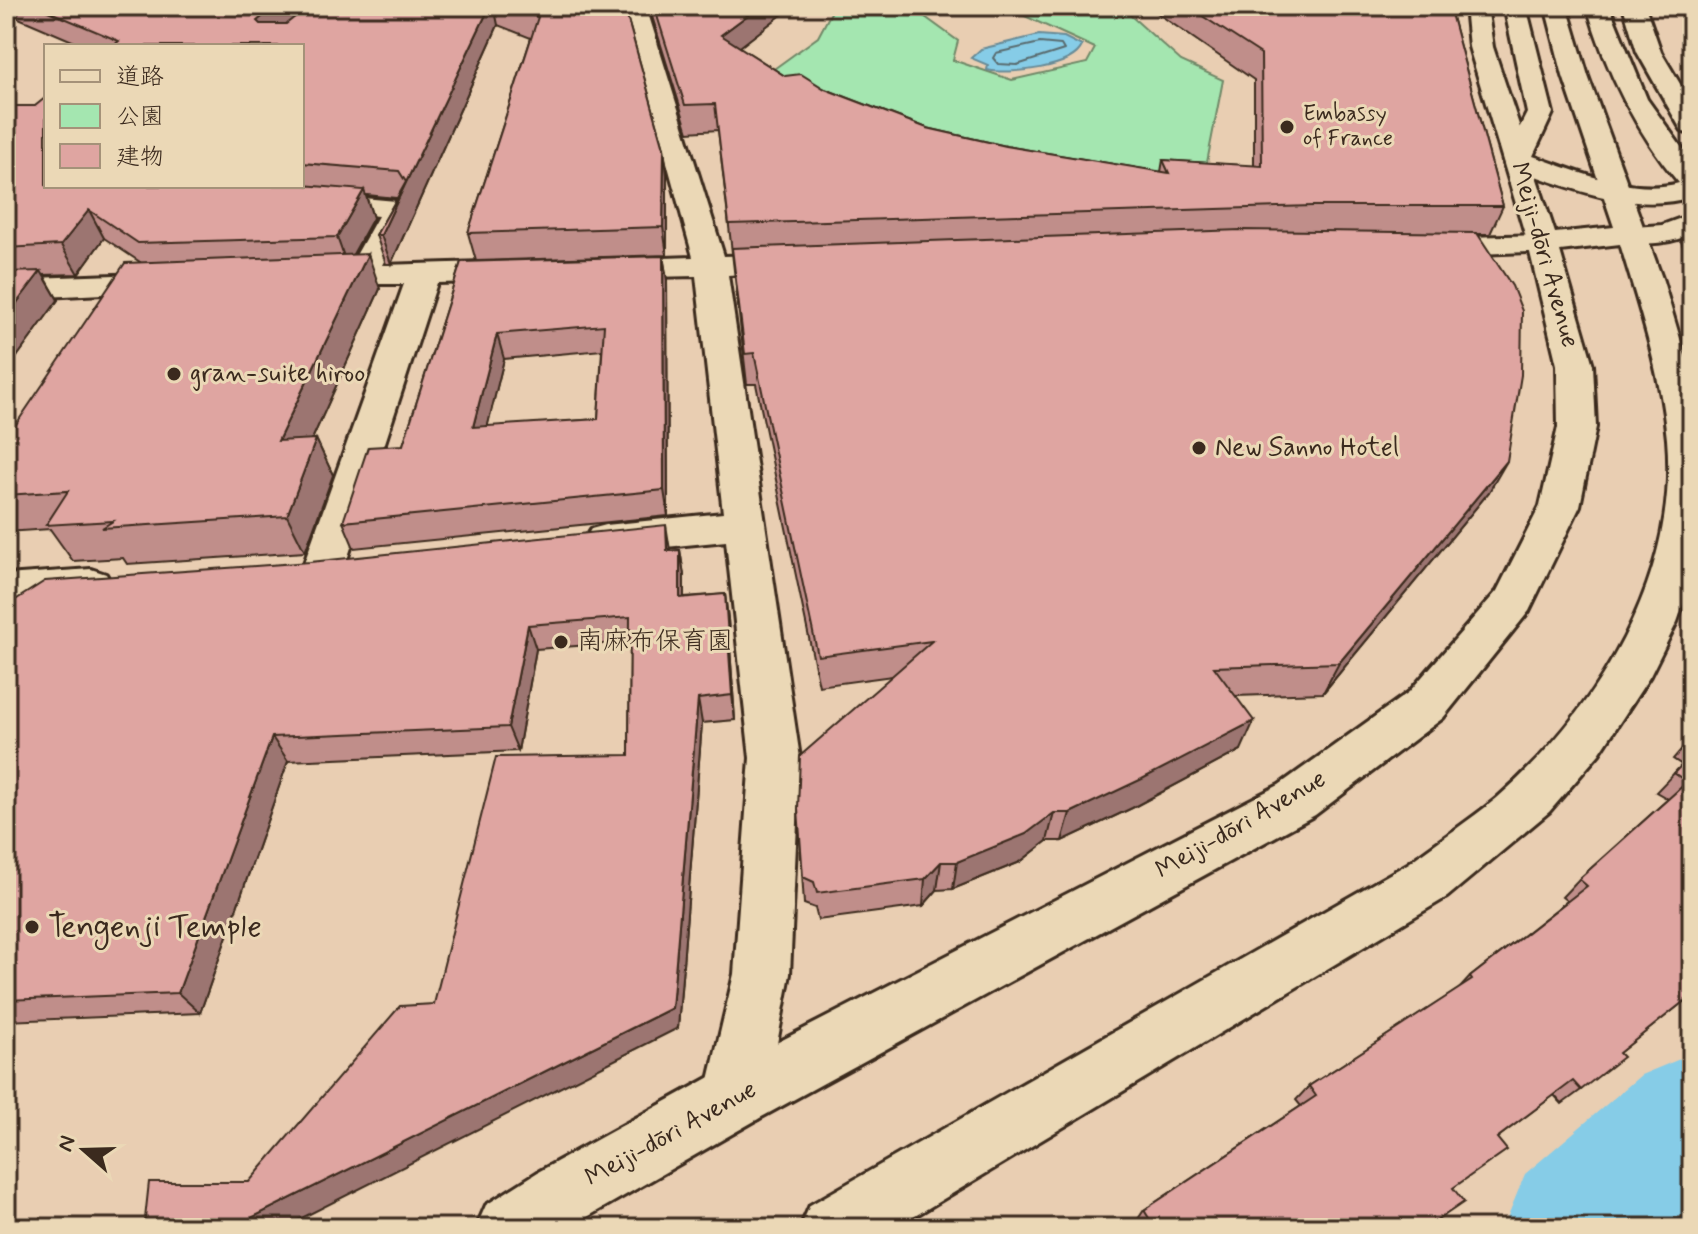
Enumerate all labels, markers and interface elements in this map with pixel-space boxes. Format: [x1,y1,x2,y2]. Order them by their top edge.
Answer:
legend [44,44,304,188]
text: 道路 [116,62,164,93]
place label: Embassy of France [1303,100,1393,153]
text: 公園 [116,102,164,133]
marker: Embassy of France [1278,118,1296,136]
text: 建物 [116,142,164,173]
street label: Meiji-dōri Avenue [1501,158,1587,352]
place label: gran-suite hiroo [190,357,365,391]
marker: gran-suite hiroo [165,365,183,383]
place label: New Sanno Hotel [1215,431,1399,465]
marker: New Sanno Hotel [1190,439,1208,457]
place label: 南麻布保育園 [577,625,733,659]
marker: 南麻布保育園 [552,633,570,651]
street label: Meiji-dōri Avenue [1150,762,1332,888]
place label: Tengenji Temple [48,906,262,950]
marker: Tengenji Temple [23,918,41,936]
street label: Meiji-dōri Avenue [579,1073,763,1195]
north arrow [44,1110,124,1190]
text: N [51,1132,83,1156]

